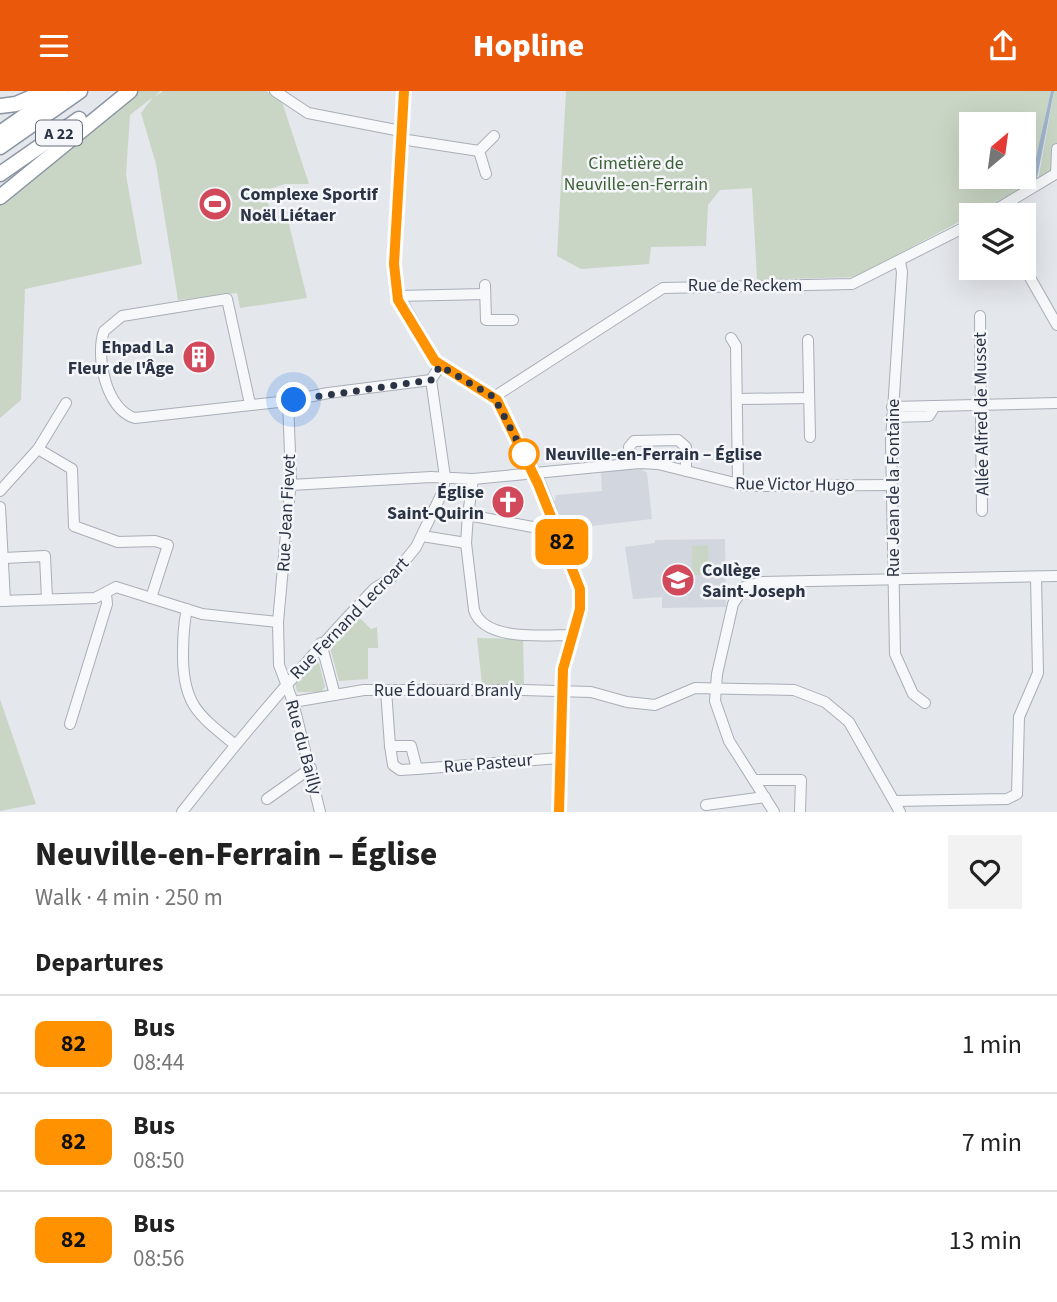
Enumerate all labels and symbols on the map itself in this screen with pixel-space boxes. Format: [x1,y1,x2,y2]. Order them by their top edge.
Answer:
north arrow [959,112,1036,189]
road number: A 22 [36,121,82,145]
park label: Cimetière de Neuville-en-Ferrain [564,151,708,197]
place label: Complexe Sportif Noël Liétaer [240,182,378,228]
sports icon: Complexe Sportif Noël Liétaer [196,185,234,223]
street label: Rue de Reckem [688,273,802,298]
street label: Allée Alfred de Musset [968,332,995,496]
place label: Ehpad La Fleur de l'Âge [68,335,174,381]
building icon: Ehpad La Fleur de l'Âge [180,338,218,376]
your location [276,382,311,417]
street label: Rue Jean de la Fontaine [881,399,906,577]
marker: Neuville-en-Ferrain – Église [509,439,539,469]
place label: Neuville-en-Ferrain – Église [545,442,762,467]
street label: Rue Jean Fievet [271,453,302,573]
street label: Rue Victor Hugo [735,471,855,498]
place label: Église Saint-Quirin [387,480,484,526]
church icon: Église Saint-Quirin [489,483,527,521]
line badge: 82 [530,519,594,565]
street label: Rue Fernand Lecroart [284,552,414,685]
place label: Collège Saint-Joseph [702,558,806,604]
school or university icon: Collège Saint-Joseph [659,561,697,599]
street label: Rue Édouard Branly [374,678,523,703]
street label: Rue du Bailly [279,697,328,798]
street label: Rue Pasteur [443,747,534,780]

